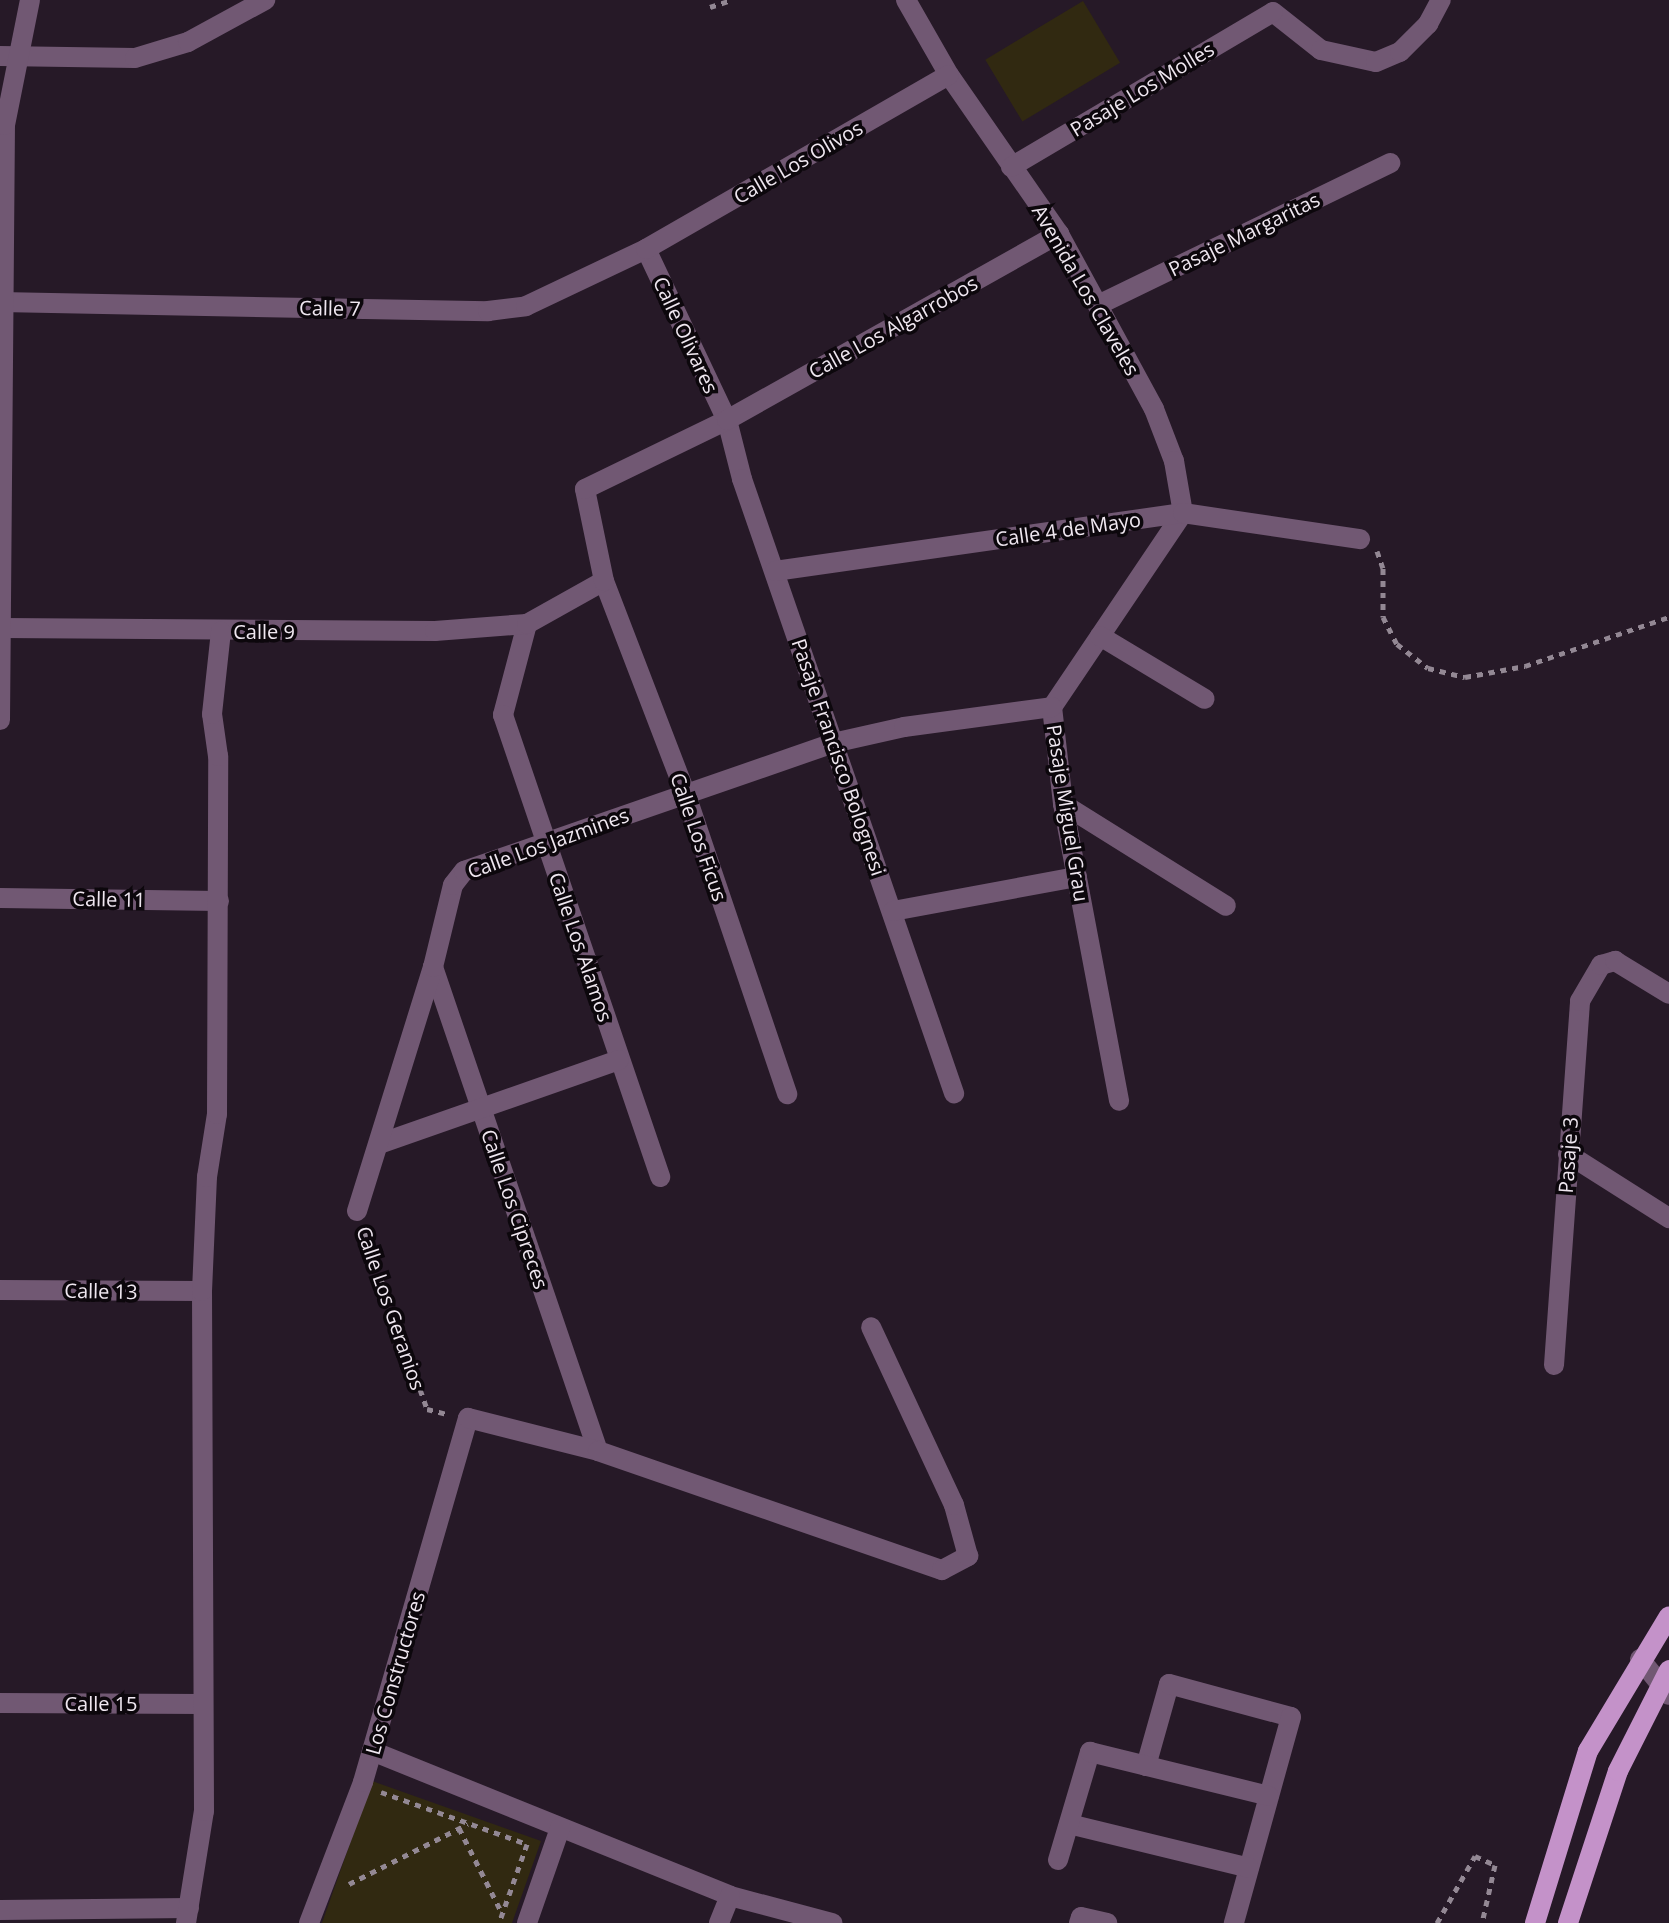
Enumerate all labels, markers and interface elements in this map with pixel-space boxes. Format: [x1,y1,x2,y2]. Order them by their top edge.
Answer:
street label: Pasaje Los Molles [1066,37,1218,141]
street label: Calle Los Olivos [729,115,867,209]
street label: Pasaje Margaritas [1164,187,1324,281]
street label: Avenida Los Claveles [1027,201,1145,379]
street label: Calle Los Algarrobos [804,271,982,383]
street label: Calle Olivares [649,273,723,397]
street label: Calle 7 [299,295,361,321]
street label: Calle 4 de Mayo [994,507,1142,551]
street label: Calle 9 [233,619,295,643]
street label: Pasaje Francisco Bolognesi [787,635,891,879]
street label: Pasaje Miguel Grau [1042,723,1094,903]
street label: Calle Los Ficus [666,770,732,904]
street label: Calle Los Jazmines [464,803,632,883]
street label: Calle Los Alamos [544,869,618,1025]
street label: Calle 11 [72,886,146,912]
street label: Pasaje 3 [1553,1116,1583,1194]
street label: Calle Los Cipreces [476,1126,554,1292]
street label: Calle Los Geranios [352,1223,430,1393]
street label: Calle 13 [64,1278,138,1304]
street label: Los Constructores [360,1589,430,1757]
street label: Calle 15 [64,1691,138,1715]

